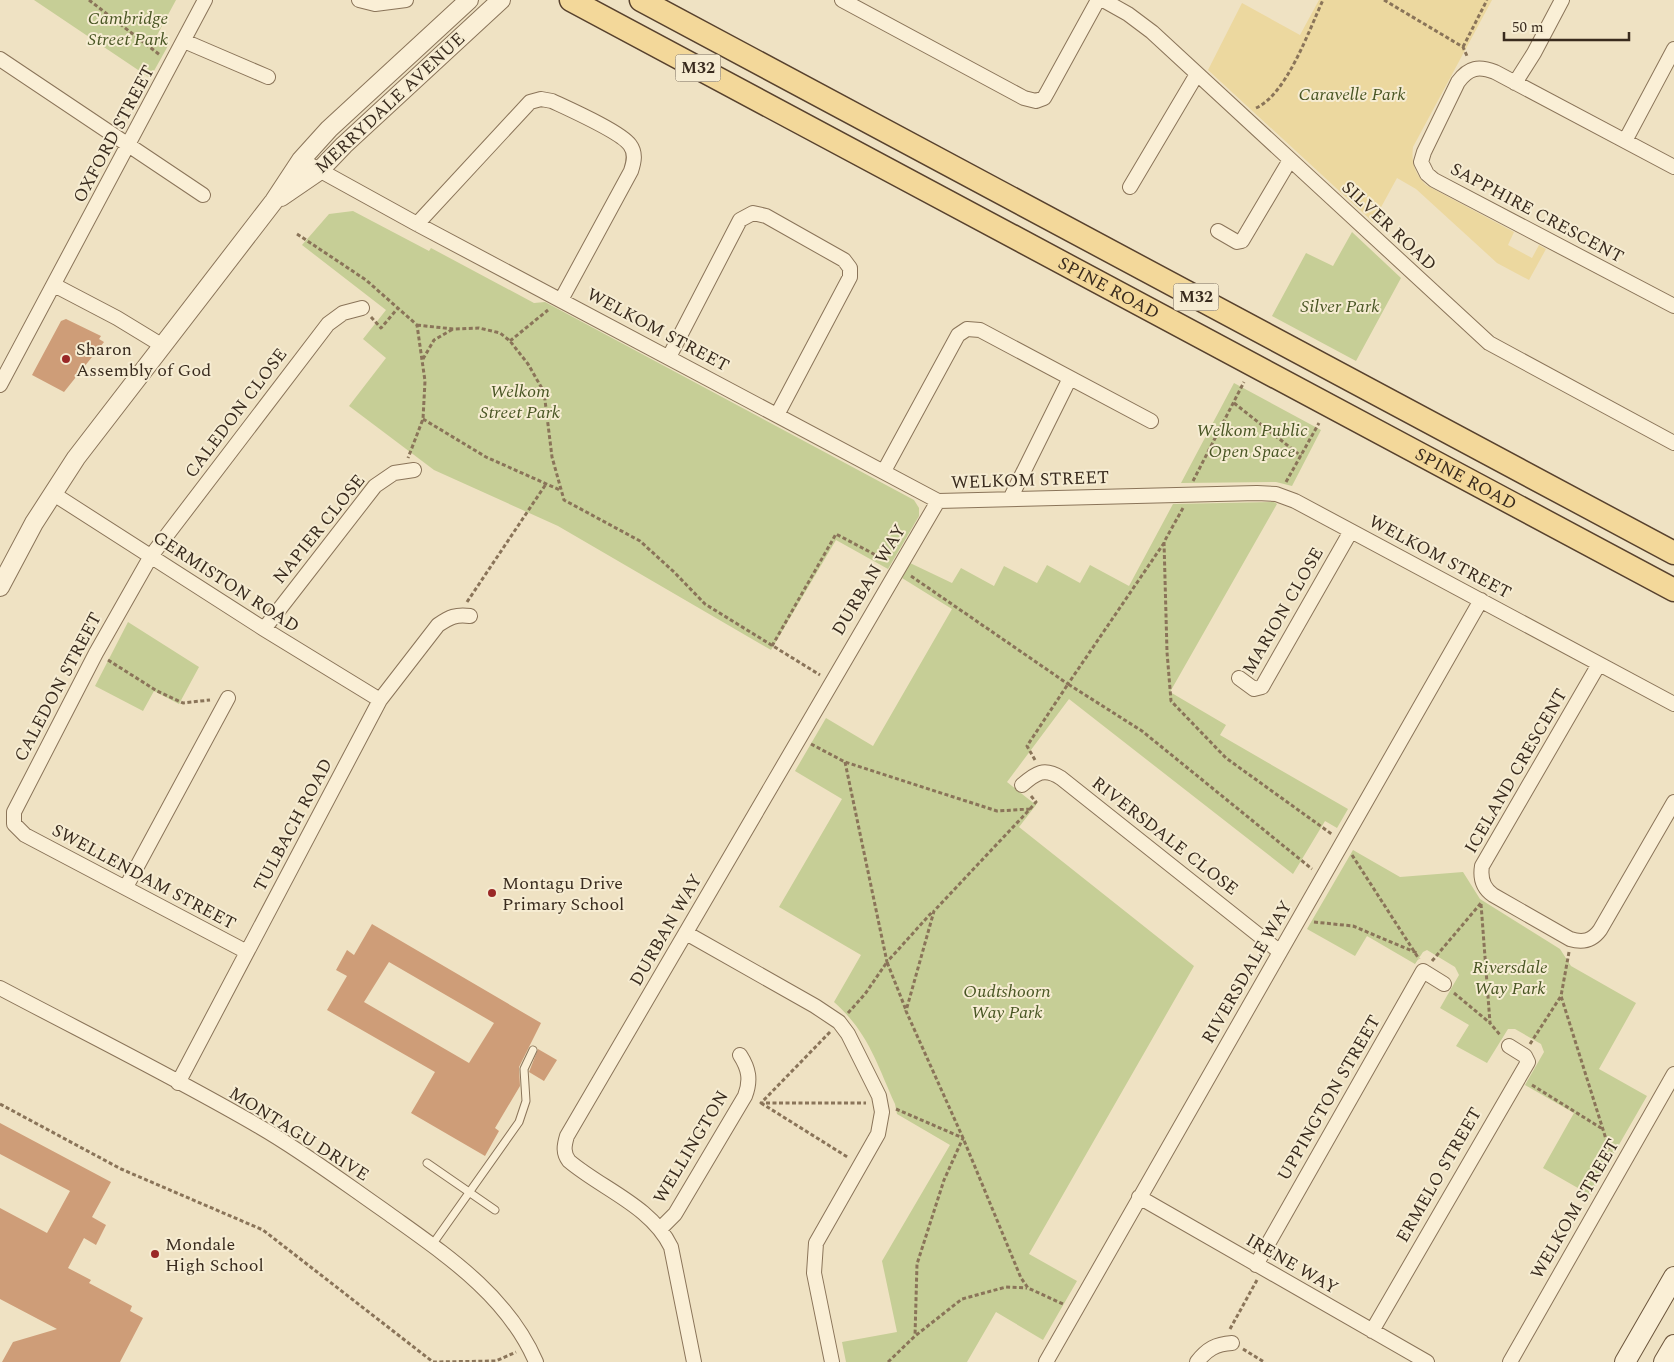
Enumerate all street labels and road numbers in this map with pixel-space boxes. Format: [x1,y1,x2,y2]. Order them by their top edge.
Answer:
street label: MERRYDALE AVENUE [309,26,471,180]
road number: M32 [676,54,720,82]
street label: OXFORD STREET [66,60,162,208]
street label: SAPPHIRE CRESCENT [1445,156,1629,270]
street label: SILVER ROAD [1335,175,1443,277]
street label: SPINE ROAD [1053,249,1165,326]
street label: WELKOM STREET [582,281,734,379]
road number: M32 [1174,284,1218,310]
street label: CALEDON CLOSE [178,342,294,484]
street label: SPINE ROAD [1410,440,1522,517]
street label: WELKOM STREET [950,464,1110,496]
street label: NAPIER CLOSE [266,468,372,590]
street label: WELKOM STREET [1364,508,1516,606]
street label: DURBAN WAY [825,519,913,641]
street label: GERMISTON ROAD [147,524,305,640]
street label: MARION CLOSE [1235,542,1331,680]
street label: CALEDON STREET [7,607,109,767]
street label: ICELAND CRESCENT [1458,683,1574,859]
street label: TULBACH ROAD [246,753,340,897]
street label: RIVERSDALE CLOSE [1086,770,1244,902]
street label: SWELLENDAM STREET [47,817,241,937]
street label: DURBAN WAY [623,869,709,991]
street label: RIVERSDALE WAY [1195,895,1299,1049]
street label: UPPINGTON STREET [1270,1010,1388,1186]
street label: MONTAGU DRIVE [223,1080,375,1188]
street label: WELLINGTON [646,1085,736,1209]
street label: ERMELO STREET [1389,1102,1489,1248]
street label: WELKOM STREET [1524,1134,1626,1284]
street label: IRENE WAY [1241,1227,1343,1301]

